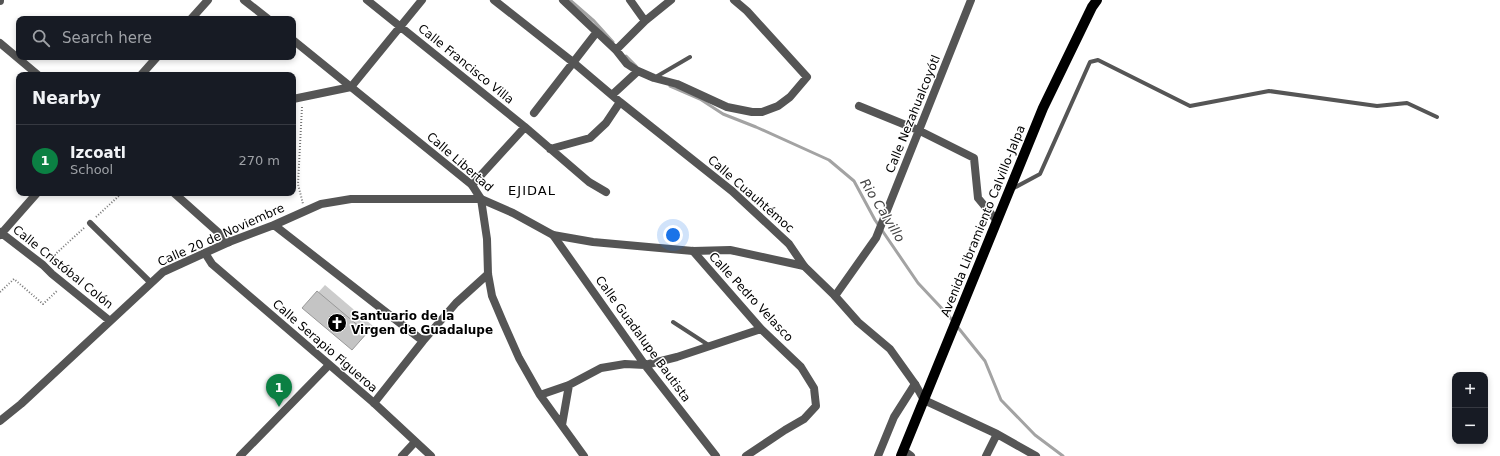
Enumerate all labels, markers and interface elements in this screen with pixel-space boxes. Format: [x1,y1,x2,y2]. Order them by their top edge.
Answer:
search box [16,16,296,60]
street label: Calle Francisco Villa [415,21,517,107]
icon: search [30,27,52,49]
text: Search here [62,29,152,47]
street label: Calle Nezahualcoyótl [883,53,943,175]
text: Nearby [32,88,101,108]
street label: Avenida Libramiento Calvillo-Jalpa [938,123,1028,319]
street label: Calle Libertad [424,129,496,195]
text: Izcoatl [70,144,126,162]
text: 1 [40,153,50,168]
text: 270 m [238,153,280,168]
street label: Calle Cuauhtémoc [705,153,797,235]
text: School [70,162,113,177]
water label: Rio Calvillo [857,176,908,245]
district label: EJIDAL [508,183,556,198]
street label: Calle 20 de Noviembre [156,201,286,269]
street label: Calle Cristóbal Colón [10,222,116,312]
your location [663,225,683,245]
street label: Calle Pedro Velasco [706,250,796,344]
street label: Calle Guadalupe Bautista [593,273,693,405]
street label: Calle Serapio Figueroa [270,297,380,395]
place label: Santuario de la Virgen de Guadalupe [351,309,493,337]
church icon: Santuario de la Virgen de Guadalupe [326,312,348,334]
map controls [1452,372,1488,444]
button: + [1452,372,1488,408]
pin: 1 [266,374,292,407]
button: − [1452,408,1488,444]

